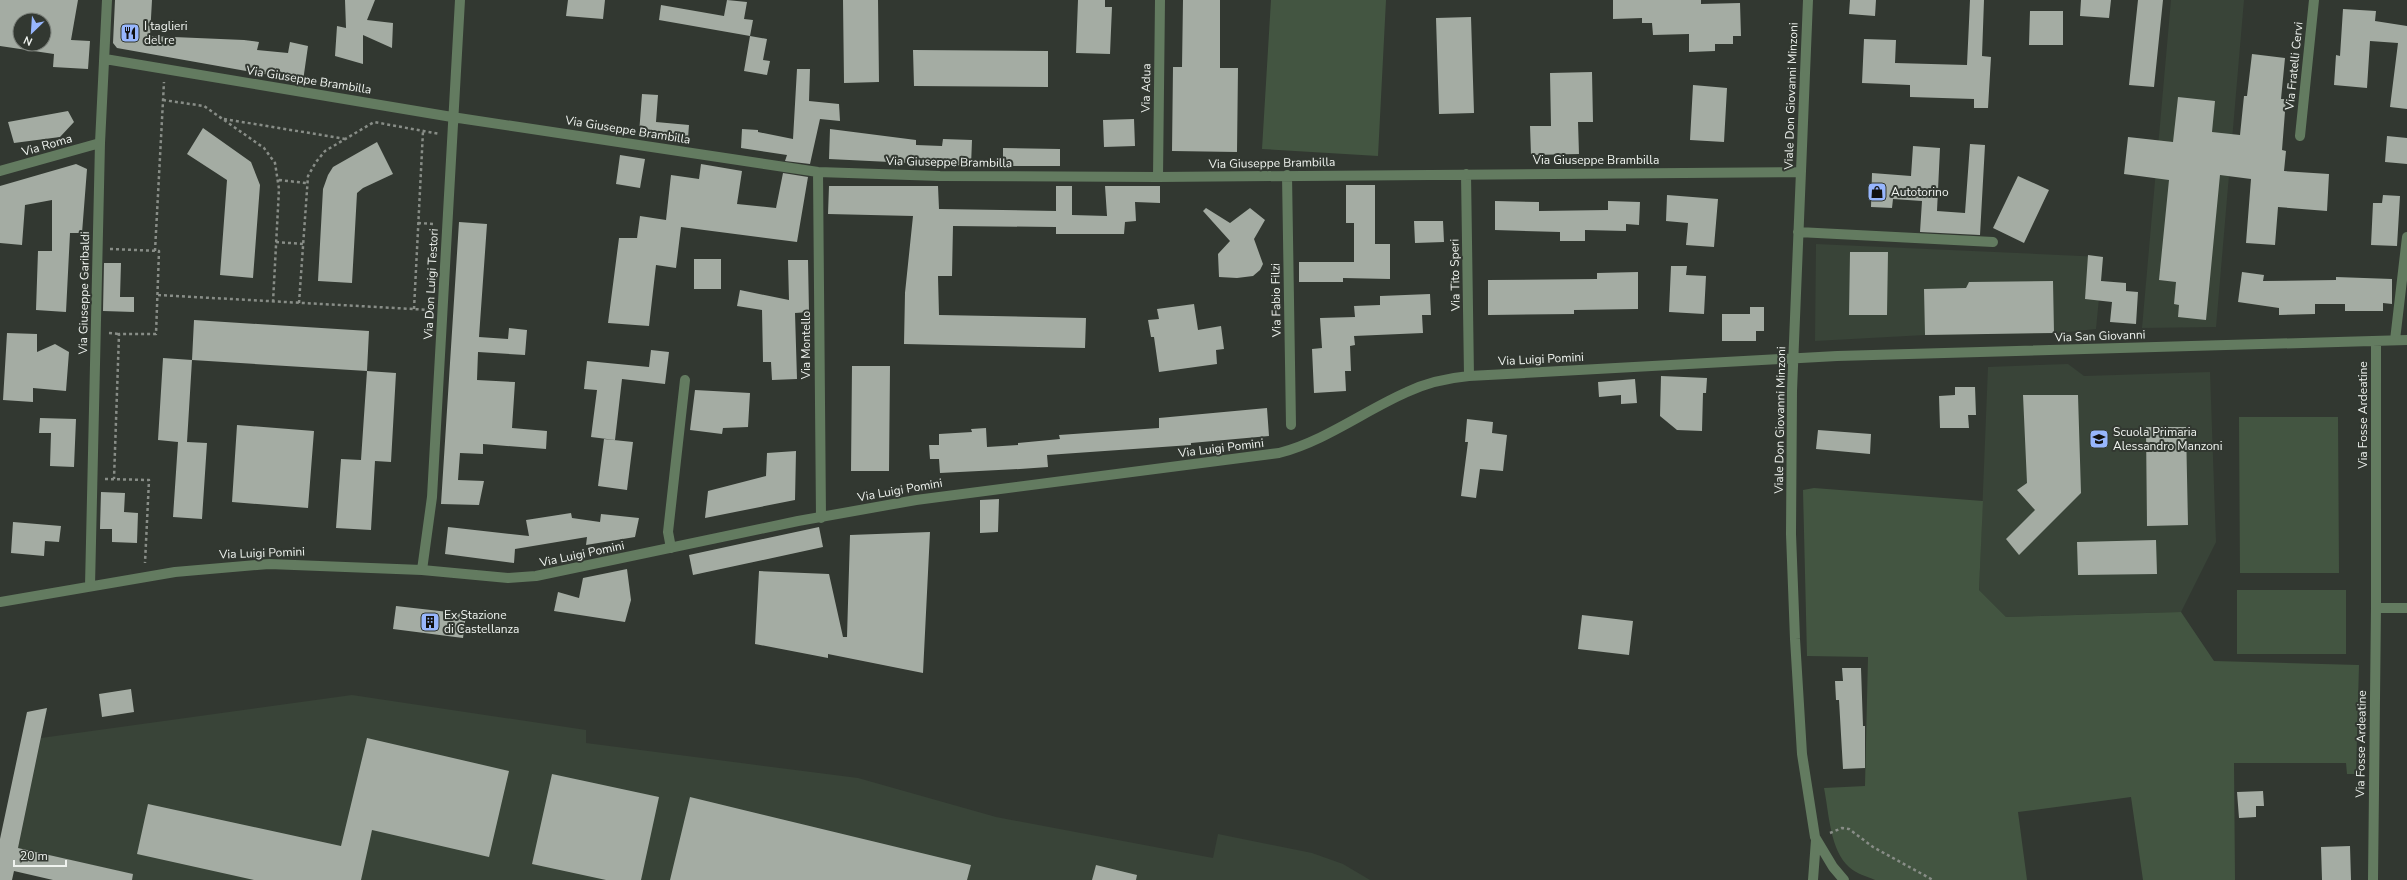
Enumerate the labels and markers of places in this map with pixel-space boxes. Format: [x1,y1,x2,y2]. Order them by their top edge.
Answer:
place label: I taglieri del re [144,18,188,48]
restaurant icon: I taglieri del re [119,22,141,44]
shop icon: Autotorino [1866,181,1888,203]
place label: Autotorino [1891,184,1949,200]
place label: Scuola Primaria Alessandro Manzoni [2113,424,2222,454]
school or university icon: Scuola Primaria Alessandro Manzoni [2088,428,2110,450]
place label: Ex Stazione di Castellanza [444,607,519,637]
building icon: Ex Stazione di Castellanza [419,611,441,633]

